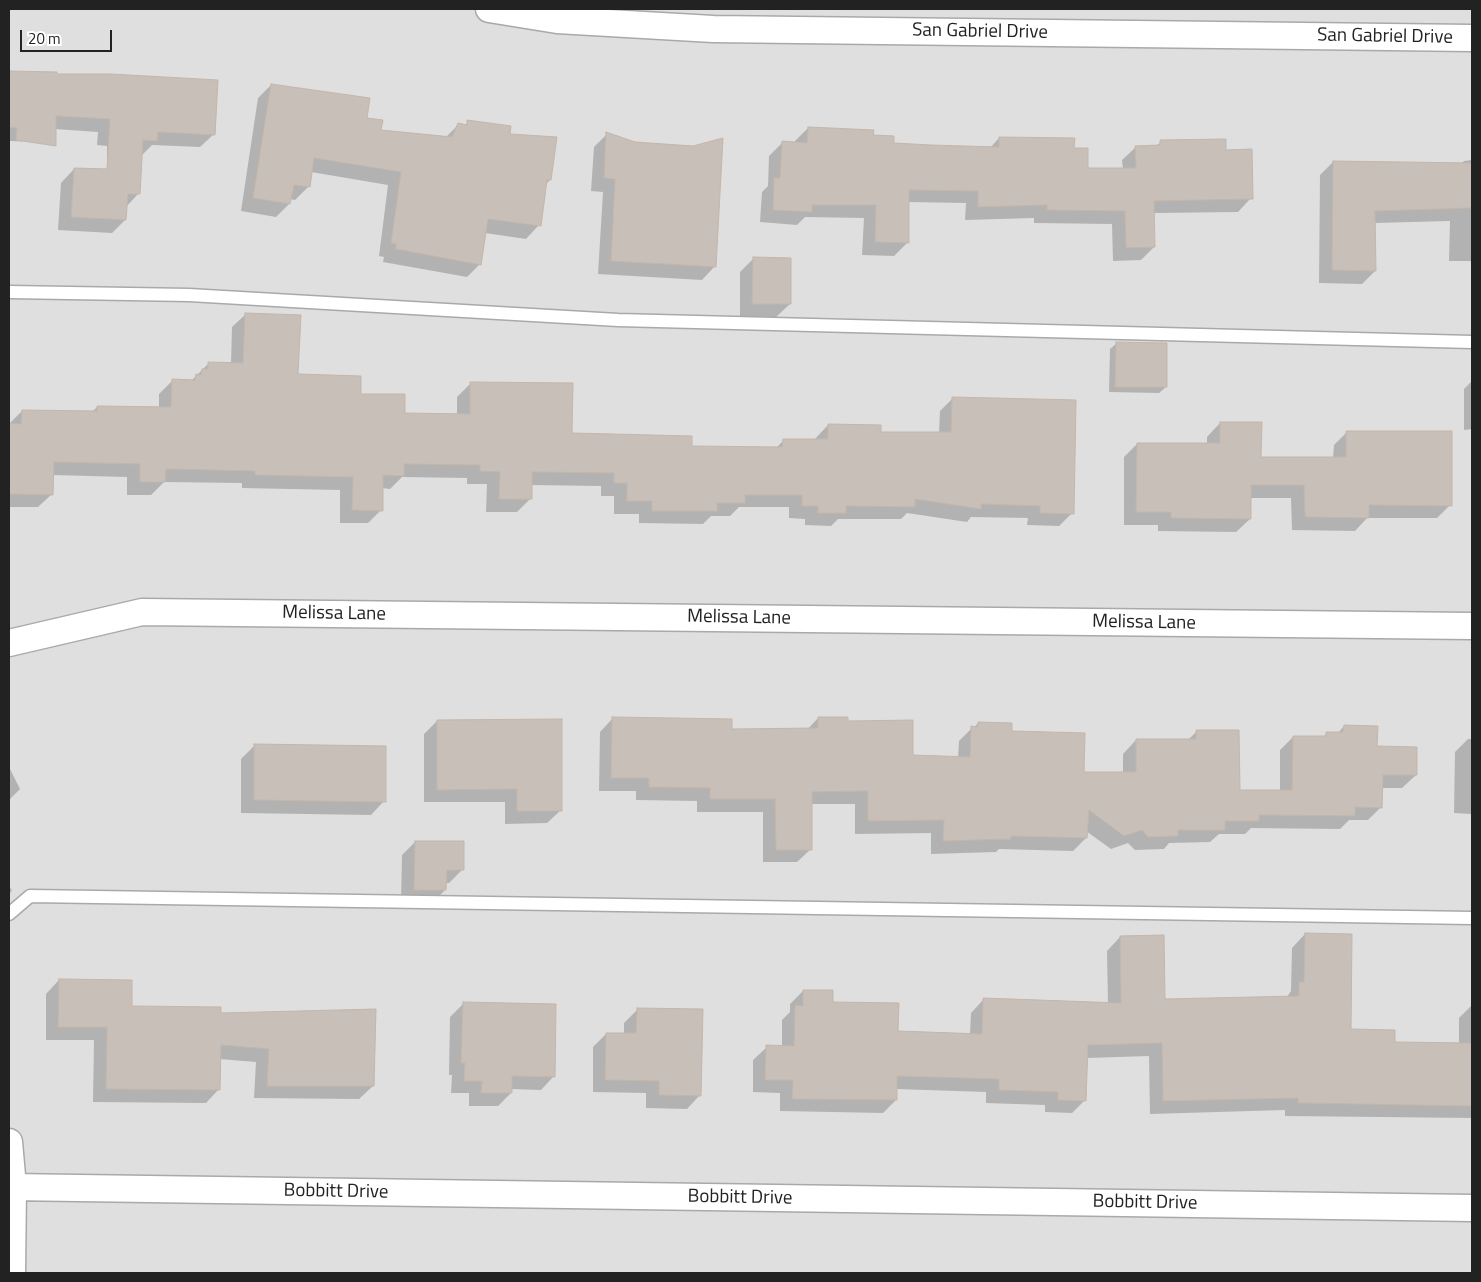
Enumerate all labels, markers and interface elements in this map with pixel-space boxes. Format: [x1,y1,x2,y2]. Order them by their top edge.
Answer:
street label: San Gabriel Drive [912,19,1048,45]
scale bar [22,20,115,52]
street label: San Gabriel Drive [1317,24,1453,50]
text: 20 m [28,27,61,50]
street label: Melissa Lane [282,602,386,626]
street label: Melissa Lane [687,606,791,630]
street label: Melissa Lane [1092,611,1196,635]
street label: Bobbitt Drive [283,1180,389,1204]
street label: Bobbitt Drive [687,1186,793,1210]
street label: Bobbitt Drive [1092,1191,1198,1215]

